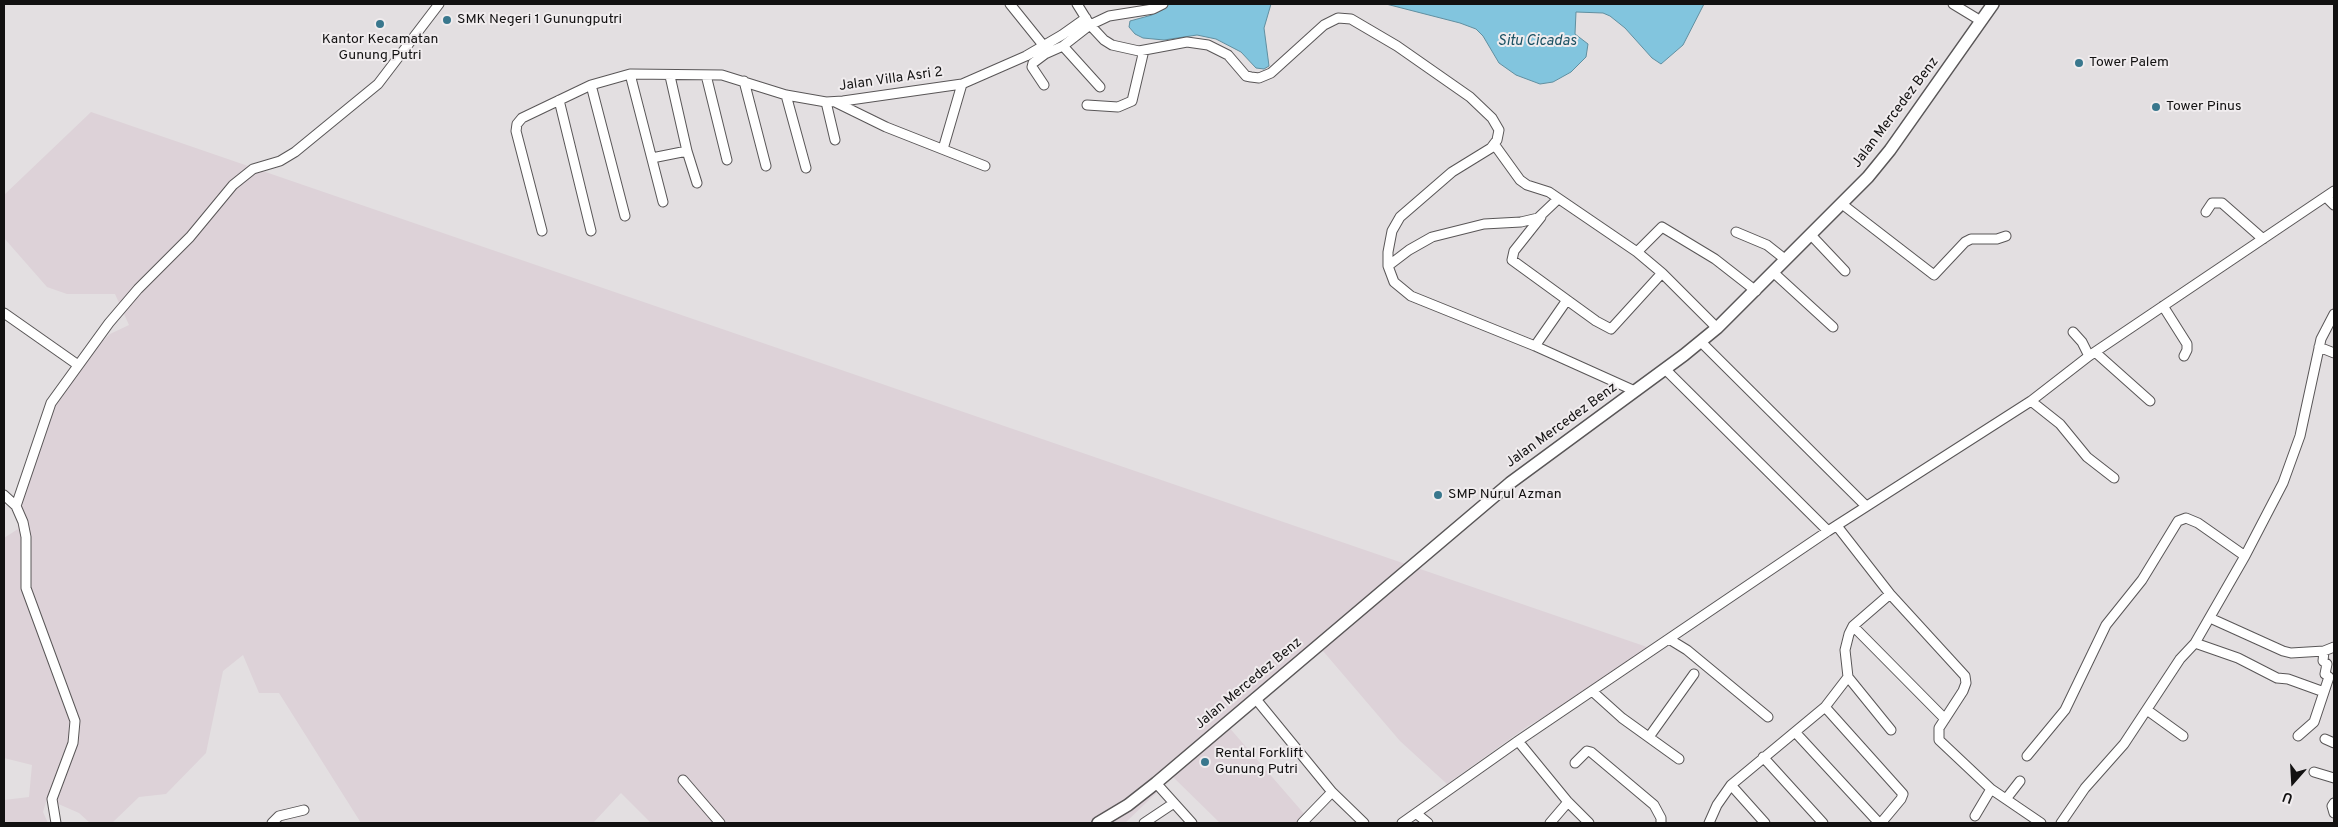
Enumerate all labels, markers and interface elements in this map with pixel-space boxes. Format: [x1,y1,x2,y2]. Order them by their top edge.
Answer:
place label: SMK Negeri 1 Gunungputri [457,12,622,28]
marker: SMK Negeri 1 Gunungputri [441,14,453,26]
marker: Kantor Kecamatan Gunung Putri [374,18,386,30]
place label: Kantor Kecamatan Gunung Putri [322,32,438,64]
water label: Situ Cicadas [1498,33,1576,51]
street label: Jalan Mercedez Benz [1849,54,1943,172]
place label: Tower Palem [2089,55,2169,71]
marker: Tower Palem [2073,57,2085,69]
street label: Jalan Villa Asri 2 [838,64,944,96]
place label: Tower Pinus [2166,99,2242,115]
marker: Tower Pinus [2150,101,2162,113]
street label: Jalan Mercedez Benz [1503,380,1621,472]
place label: SMP Nurul Azman [1448,487,1562,503]
marker: SMP Nurul Azman [1432,489,1444,501]
street label: Jalan Mercedez Benz [1192,635,1306,733]
place label: Rental Forklift Gunung Putri [1215,746,1303,779]
marker: Rental Forklift Gunung Putri [1199,756,1211,768]
north arrow [2268,757,2318,807]
text: U [2280,787,2295,806]

